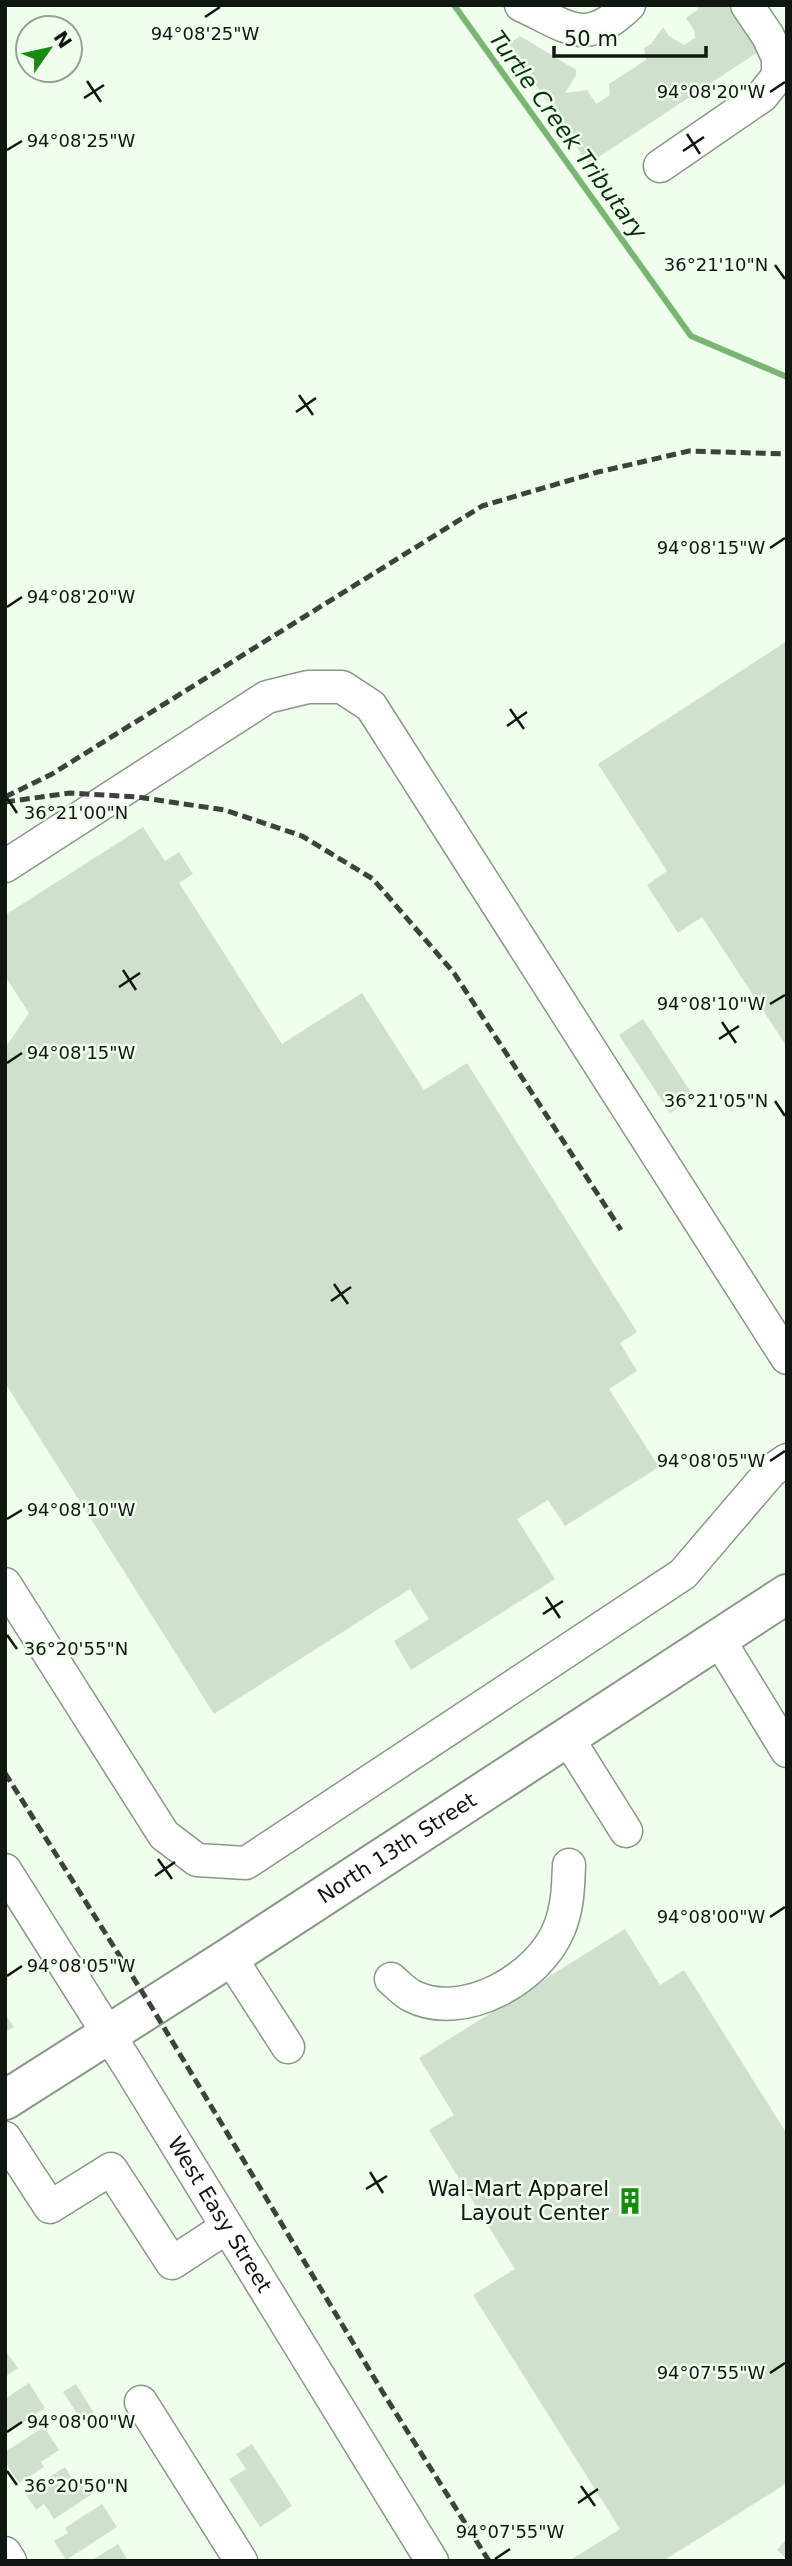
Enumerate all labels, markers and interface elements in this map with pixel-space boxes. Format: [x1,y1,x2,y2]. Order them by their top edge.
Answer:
north arrow [14,14,84,84]
scale bar [554,14,706,58]
text: 94°08'25"W [151,23,260,44]
water label: Turtle Creek Tributary [484,26,652,244]
text: N [50,27,77,52]
text: 50 m [564,27,618,51]
text: 94°08'20"W [657,81,766,102]
text: 94°08'25"W [27,130,136,151]
text: 36°21'10"N [664,254,768,275]
text: 94°08'15"W [657,537,766,558]
text: 94°08'20"W [27,586,136,607]
text: 36°21'00"N [24,802,128,823]
text: 94°08'10"W [657,993,766,1014]
text: 94°08'15"W [27,1042,136,1063]
text: 36°21'05"N [664,1090,768,1111]
text: 94°08'05"W [657,1450,766,1471]
text: 94°08'10"W [27,1499,136,1520]
text: 36°20'55"N [24,1638,128,1659]
street label: North 13th Street [313,1788,481,1908]
text: 94°08'00"W [657,1906,766,1927]
text: 94°08'05"W [27,1955,136,1976]
street label: West Easy Street [163,2132,277,2297]
place label: Wal-Mart Apparel Layout Center [428,2177,609,2225]
building icon: Wal-Mart Apparel Layout Center [615,2186,645,2216]
text: 94°07'55"W [657,2362,766,2383]
text: 94°08'00"W [27,2411,136,2432]
text: 36°20'50"N [24,2475,128,2496]
text: 94°07'55"W [456,2521,565,2542]

